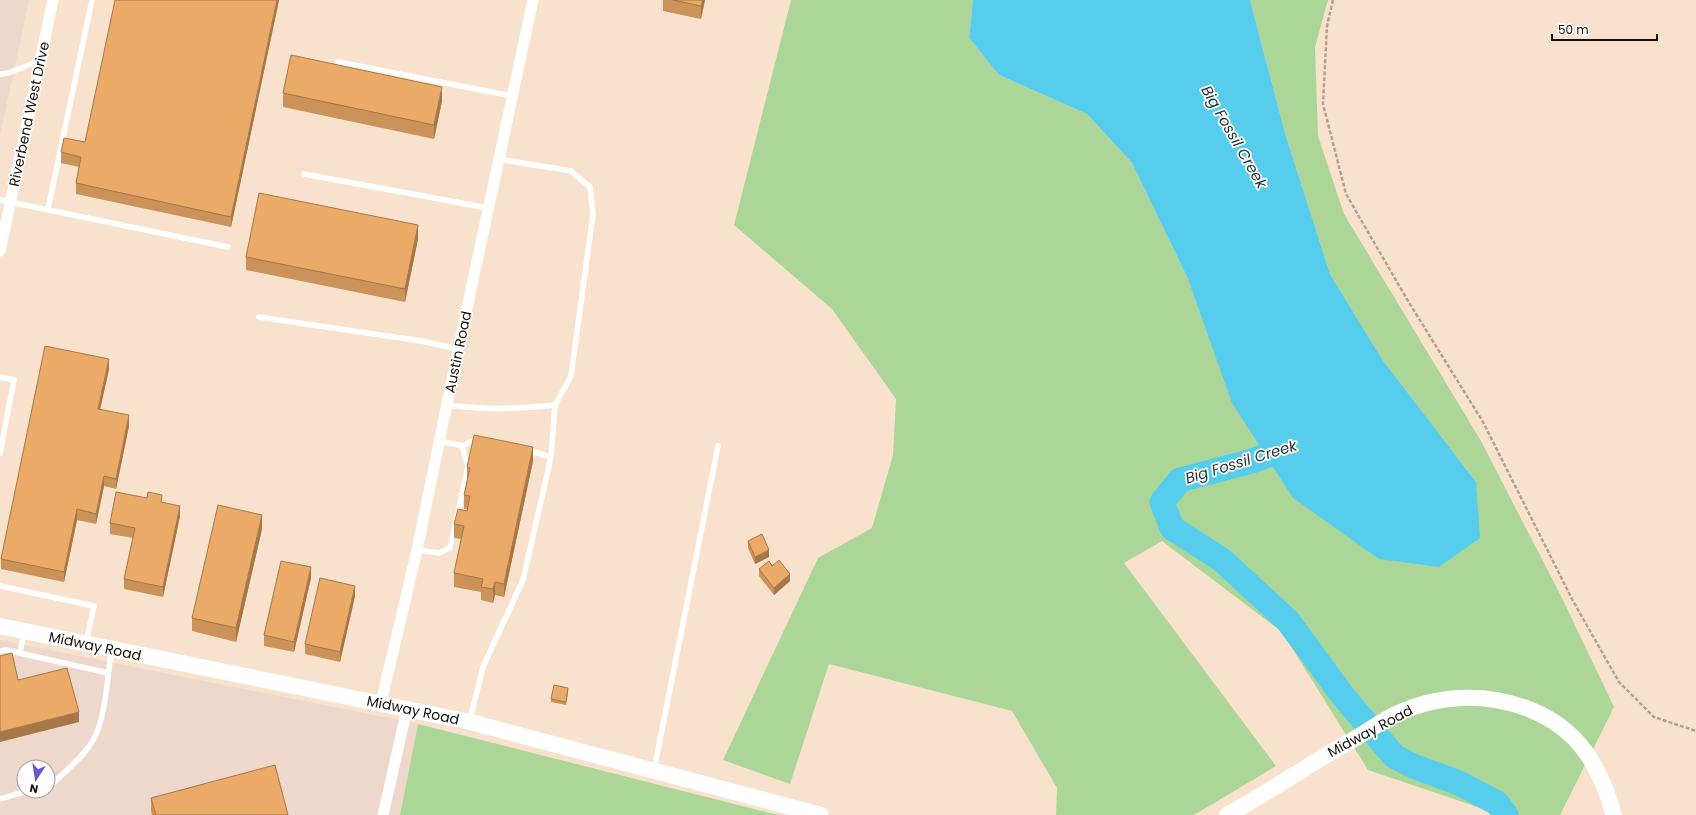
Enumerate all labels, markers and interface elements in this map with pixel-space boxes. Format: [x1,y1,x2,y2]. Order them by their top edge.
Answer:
scale bar [1552,16,1657,42]
text: 50 m [1558,21,1589,38]
street label: Riverbend West Drive [4,39,54,188]
water label: Big Fossil Creek [1196,81,1273,193]
street label: Austin Road [440,309,476,395]
water label: Big Fossil Creek [1182,434,1300,488]
street label: Midway Road [47,626,143,666]
street label: Midway Road [365,690,461,730]
street label: Midway Road [1324,700,1416,762]
north arrow [16,759,56,799]
text: N [28,780,40,797]

